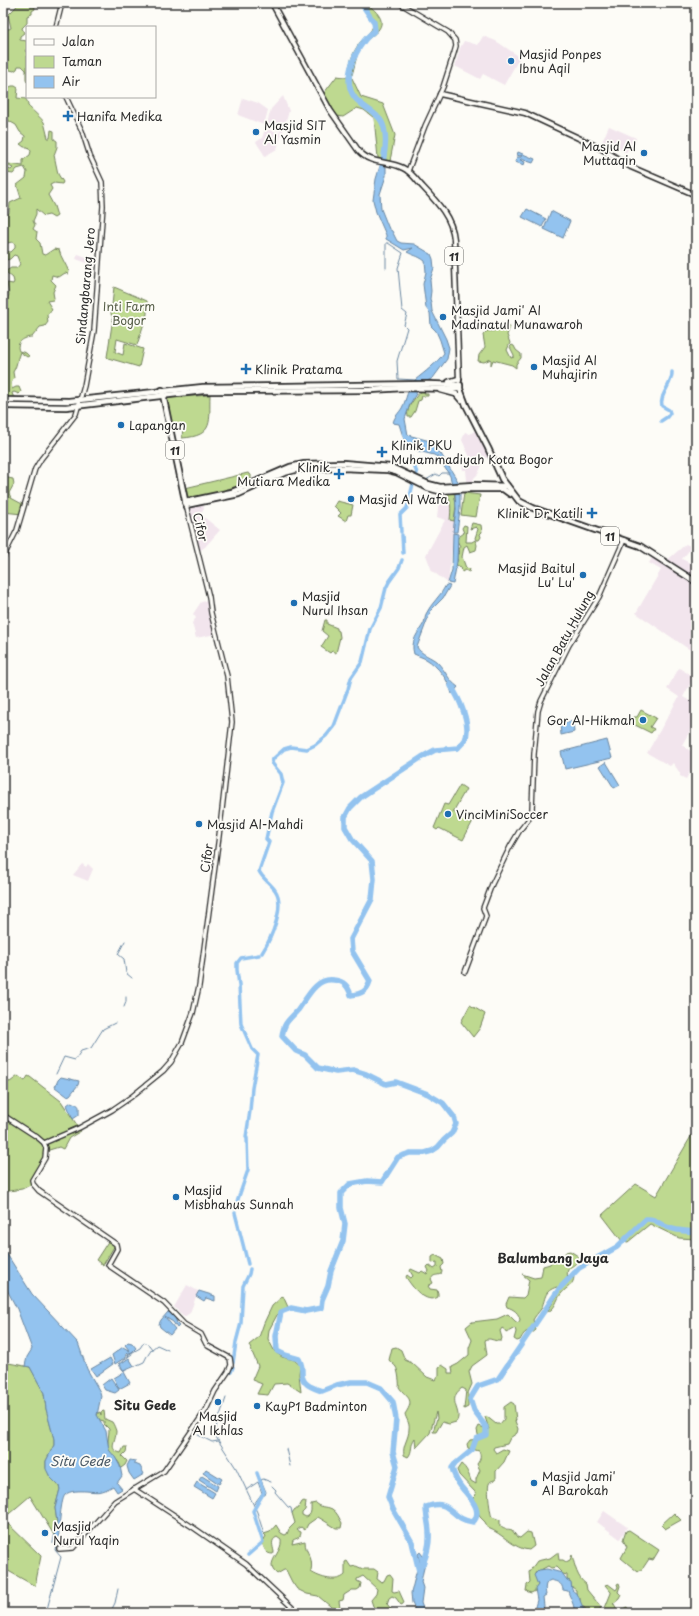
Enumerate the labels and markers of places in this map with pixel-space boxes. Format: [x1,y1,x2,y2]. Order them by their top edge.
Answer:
place label: Masjid Ponpes Ibnu Aqil [519,45,602,77]
marker: Masjid Ponpes Ibnu Aqil [506,56,516,66]
place label: Hanifa Medika [77,107,163,125]
marker: Hanifa Medika [62,110,74,122]
place label: Masjid SIT Al Yasmin [264,116,327,148]
marker: Masjid SIT Al Yasmin [251,127,261,137]
place label: Masjid Al Muttaqin [581,137,636,169]
marker: Masjid Al Muttaqin [639,148,649,158]
place label: Masjid Jami' Al Madinatul Munawaroh [451,301,583,333]
marker: Masjid Jami' Al Madinatul Munawaroh [438,312,448,322]
place label: Masjid Al Muhajirin [542,351,597,383]
place label: Klinik Pratama [255,360,343,378]
marker: Masjid Al Muhajirin [529,362,539,372]
marker: Klinik Pratama [240,363,252,375]
place label: Lapangan [129,416,186,434]
marker: Lapangan [116,420,126,430]
place label: Klinik PKU Muhammadiyah Kota Bogor [391,436,553,468]
marker: Klinik PKU Muhammadiyah Kota Bogor [376,446,388,458]
place label: Klinik Mutiara Medika [237,458,331,490]
marker: Klinik Mutiara Medika [333,468,345,480]
place label: Masjid Al Wafa [359,490,449,508]
marker: Masjid Al Wafa [346,494,356,504]
place label: Klinik Dr Katili [497,504,583,522]
marker: Klinik Dr Katili [586,507,598,519]
place label: Masjid Baitul Lu' Lu' [498,559,575,591]
marker: Masjid Baitul Lu' Lu' [578,570,588,580]
place label: Masjid Nurul Ihsan [302,587,368,619]
marker: Masjid Nurul Ihsan [289,598,299,608]
place label: Gor Al-Hikmah [547,711,635,729]
marker: Gor Al-Hikmah [638,715,648,725]
place label: VinciMiniSoccer [456,805,548,823]
marker: VinciMiniSoccer [443,809,453,819]
place label: Masjid Al-Mahdi [207,815,303,833]
marker: Masjid Al-Mahdi [194,819,204,829]
place label: Masjid Misbhahus Sunnah [184,1181,294,1213]
marker: Masjid Misbhahus Sunnah [171,1192,181,1202]
marker: Masjid Al Ikhlas [213,1397,223,1407]
place label: KayP1 Badminton [265,1397,367,1415]
marker: KayP1 Badminton [252,1401,262,1411]
place label: Masjid Al Ikhlas [193,1407,244,1439]
place label: Masjid Jami' Al Barokah [542,1467,616,1499]
marker: Masjid Jami' Al Barokah [529,1478,539,1488]
place label: Masjid Nurul Yaqin [53,1517,119,1549]
marker: Masjid Nurul Yaqin [40,1528,50,1538]

